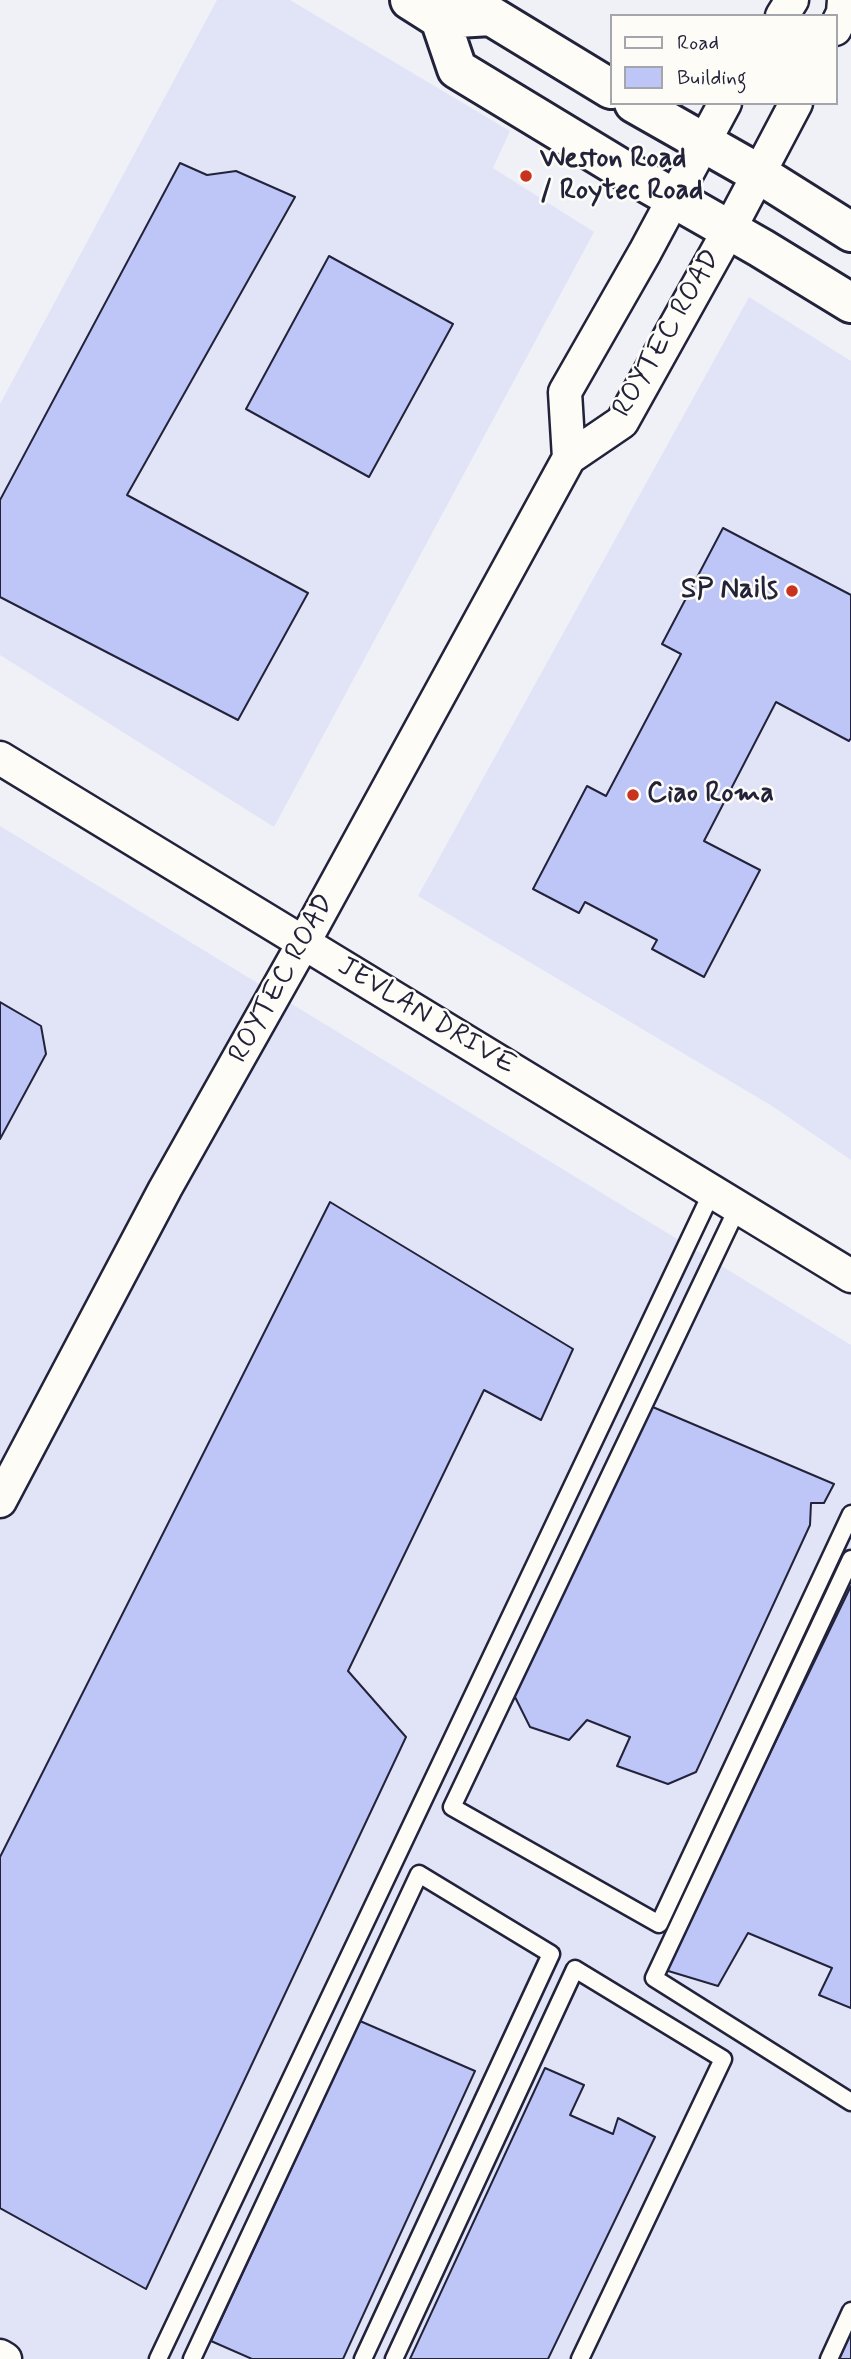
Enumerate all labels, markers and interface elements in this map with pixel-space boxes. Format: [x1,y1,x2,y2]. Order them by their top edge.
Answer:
legend [610,14,837,105]
text: Road [677,29,719,57]
text: Building [677,64,747,92]
place label: Weston Road / Roytec Road [540,143,703,209]
marker: Weston Road / Roytec Road [518,168,534,184]
street label: ROYTEC ROAD [607,244,729,424]
place label: SP Nails [681,574,778,608]
marker: SP Nails [784,583,800,599]
place label: Ciao Roma [647,778,774,812]
marker: Ciao Roma [625,787,641,803]
street label: ROYTEC ROAD [223,889,343,1069]
street label: JEVLAN DRIVE [331,951,521,1083]

